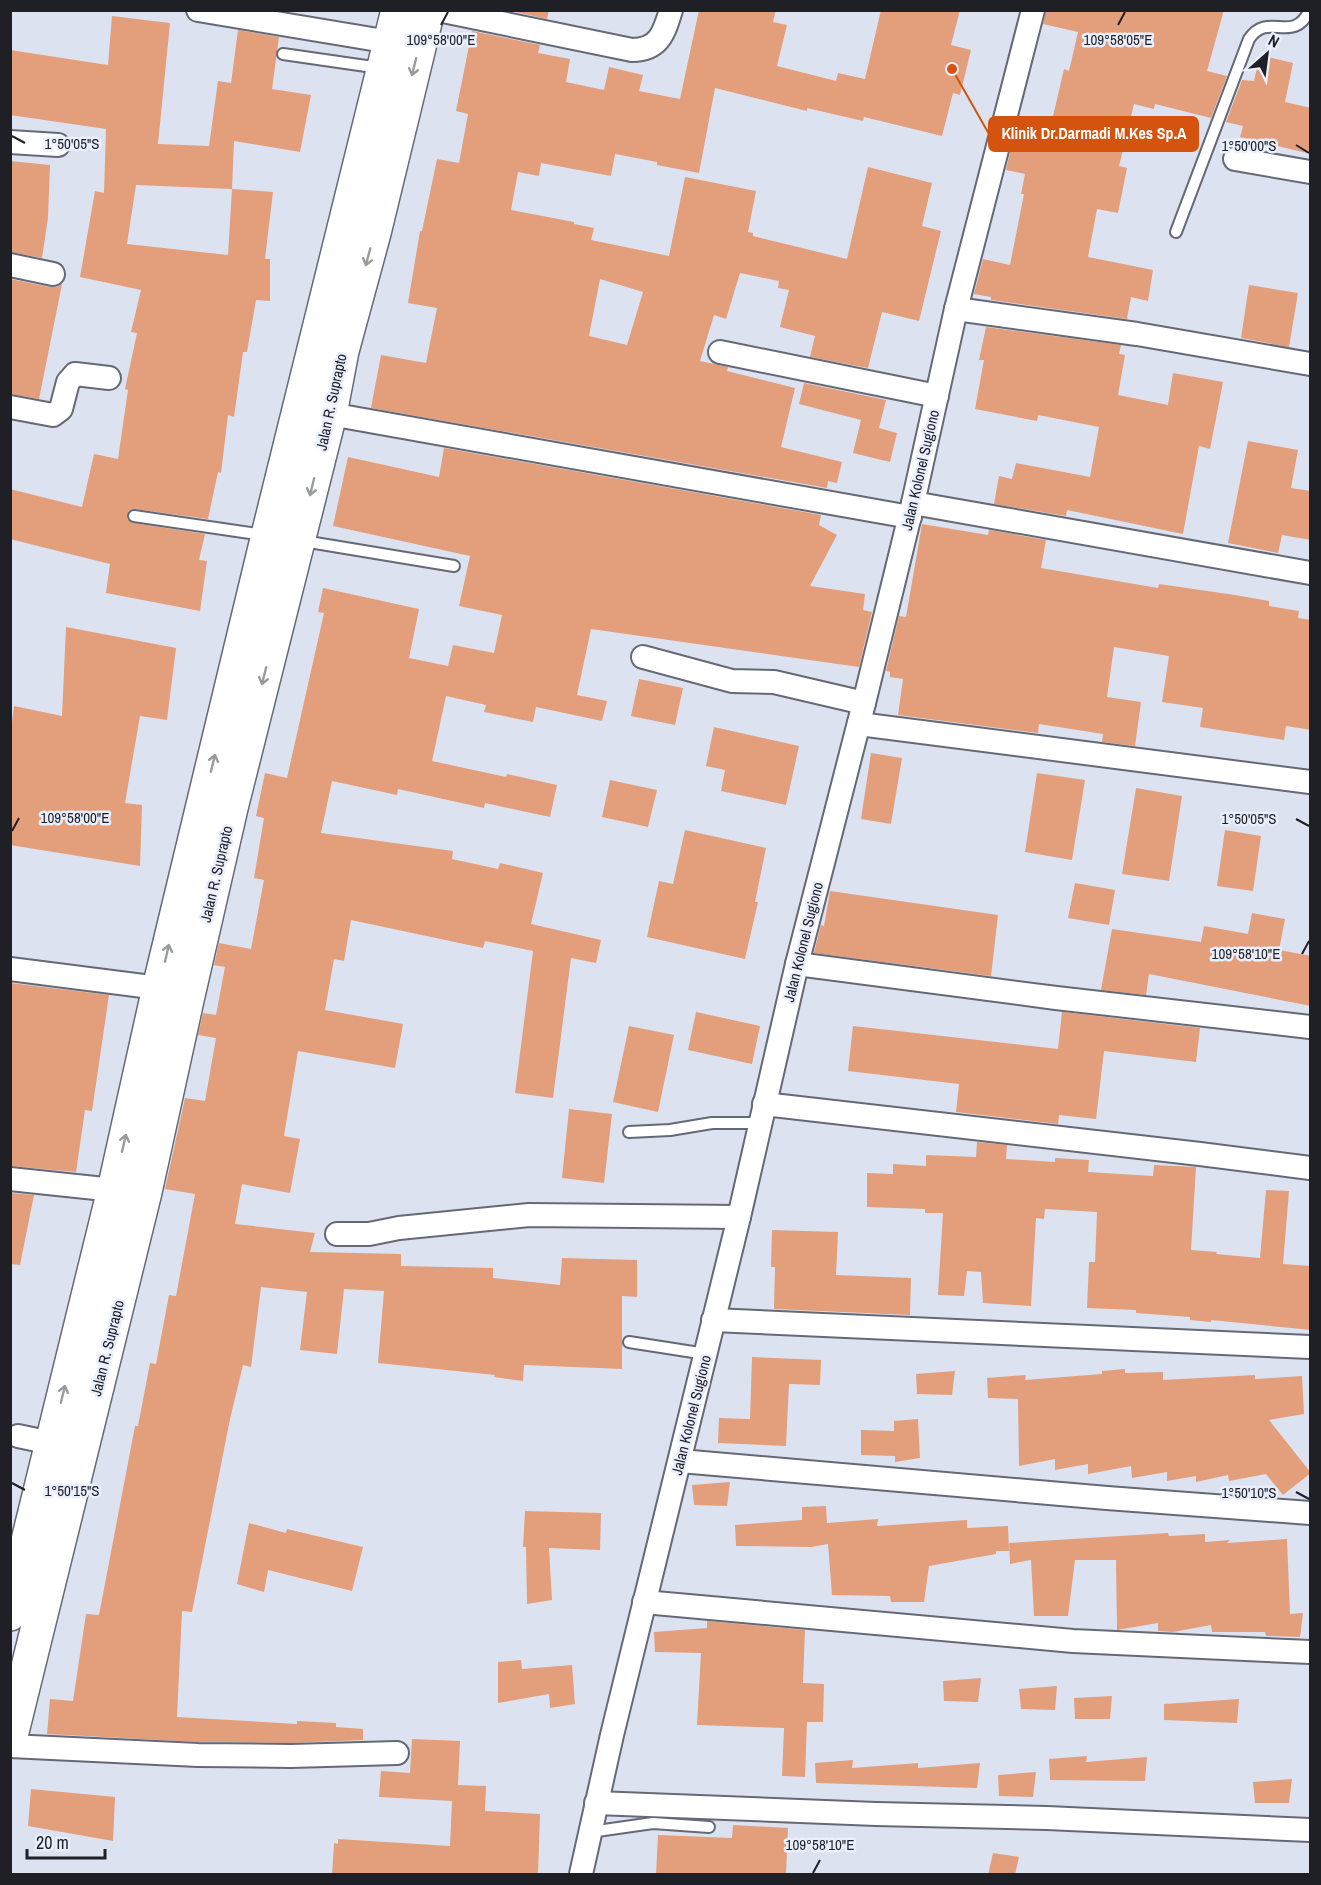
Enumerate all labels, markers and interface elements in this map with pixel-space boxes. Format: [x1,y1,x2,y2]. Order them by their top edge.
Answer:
north arrow [1237,24,1297,84]
text: 109°58'00"E [407,29,475,50]
text: 109°58'05"E [1084,29,1152,50]
text: N [1265,29,1283,53]
one-way arrow [408,58,420,77]
callout: Klinik Dr.Darmadi M.Kes Sp.A [989,117,1198,151]
text: Klinik Dr.Darmadi M.Kes Sp.A [1001,122,1187,144]
text: 1°50'05"S [44,133,100,154]
text: 1°50'00"S [1221,135,1277,156]
one-way arrow [361,247,373,266]
street label: Jalan R. Suprapto [310,352,352,452]
street label: Jalan Kolonel Sugiono [896,408,944,532]
one-way arrow [305,477,317,496]
one-way arrow [258,666,270,685]
one-way arrow [207,754,219,773]
text: 109°58'00"E [41,807,109,828]
text: 1°50'05"S [1221,808,1277,829]
street label: Jalan R. Suprapto [195,824,237,924]
street label: Jalan Kolonel Sugiono [778,880,828,1004]
text: 109°58'10"E [1212,943,1280,964]
one-way arrow [162,944,174,963]
one-way arrow [119,1134,131,1153]
street label: Jalan R. Suprapto [85,1298,129,1398]
street label: Jalan Kolonel Sugiono [666,1353,716,1477]
one-way arrow [58,1385,70,1404]
text: 1°50'15"S [44,1480,100,1501]
text: 1°50'10"S [1221,1482,1277,1503]
scale bar [27,1822,105,1860]
text: 20 m [36,1830,69,1855]
text: 109°58'10"E [786,1834,854,1855]

